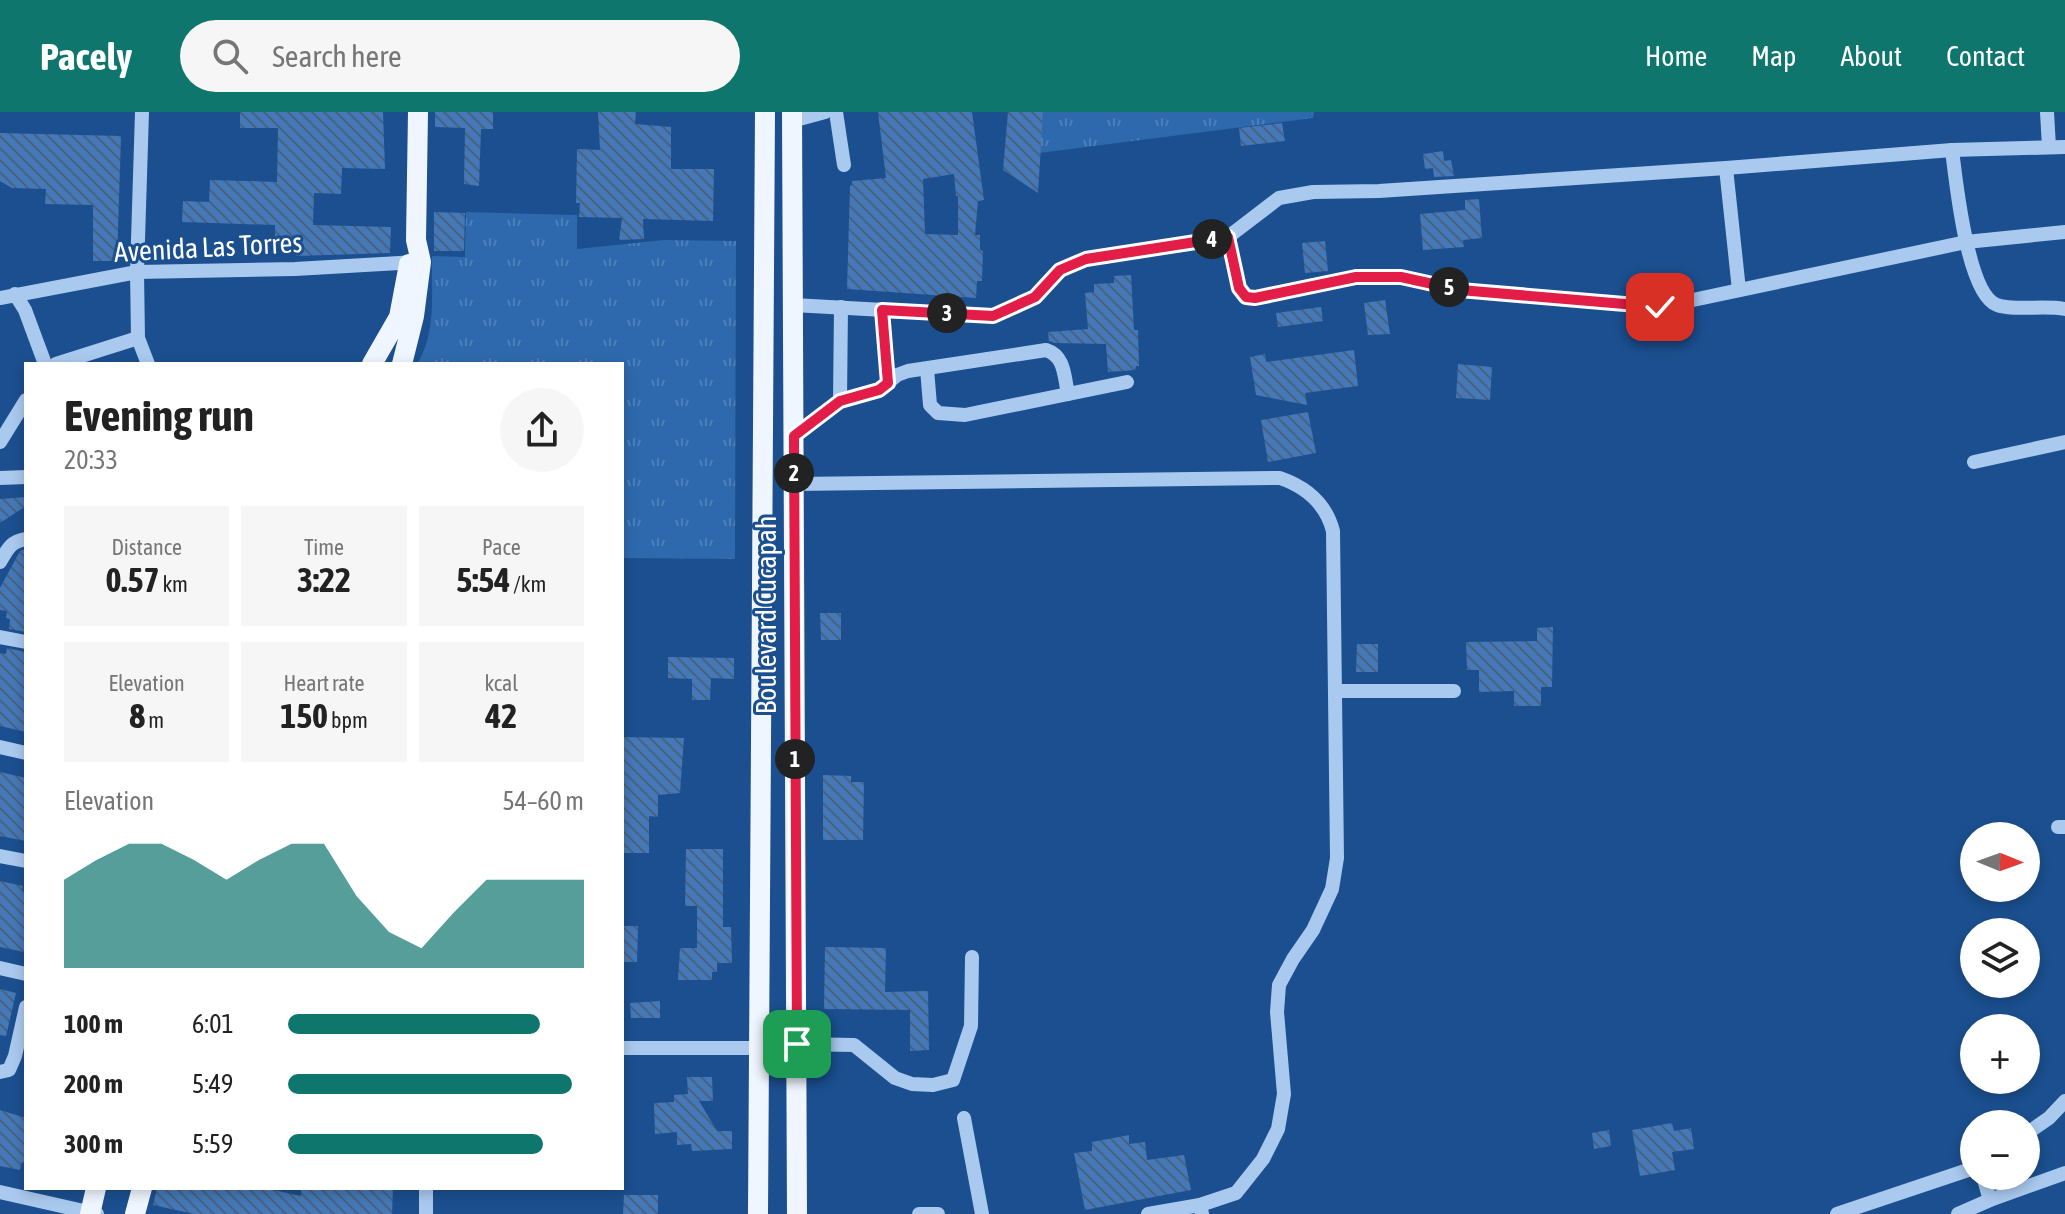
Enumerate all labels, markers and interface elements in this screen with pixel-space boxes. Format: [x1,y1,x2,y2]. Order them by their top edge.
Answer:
search box [180,20,740,92]
icon: search [208,34,252,78]
text: Pacely [40,35,132,78]
text: Search here [272,39,402,73]
text: Home [1645,40,1707,72]
text: Map [1751,40,1796,72]
text: About [1840,40,1902,72]
text: Contact [1946,40,2025,72]
pin: 4 [1192,219,1232,259]
street label: Avenida Las Torres [113,226,303,268]
text: 4 [1207,226,1217,252]
pin: 5 [1429,267,1469,307]
pin [1626,273,1694,341]
text: 5 [1444,274,1454,300]
icon: check [1638,285,1682,329]
pin: 3 [927,293,967,333]
text: 3 [942,300,952,326]
button: share [500,388,584,472]
text: Evening run [64,390,254,440]
text: 20:33 [64,445,118,475]
pin: 2 [774,453,814,493]
text: 2 [789,460,799,486]
street label: Boulevard Cucapah [750,516,782,714]
text: Distance [111,534,182,560]
text: Time [304,534,344,560]
text: Pace [482,534,521,560]
text: 0.57 [105,560,159,599]
text: 3:22 [297,560,351,599]
text: 5:54 [456,560,510,599]
text: km [159,571,188,597]
text: /km [510,571,546,597]
text: Elevation [109,670,185,696]
text: Heart rate [283,670,365,696]
text: kcal [485,670,518,696]
text: 8 [129,696,145,735]
text: 150 [280,696,328,735]
text: 42 [485,696,517,735]
text: m [145,707,164,733]
text: bpm [328,707,368,733]
pin: 1 [775,739,815,779]
text: 1 [790,746,800,772]
text: Elevation [64,786,154,816]
text: 54–60 m [502,786,584,816]
north arrow [1960,822,2040,902]
map controls [1960,822,2040,1190]
button: layers [1960,918,2040,998]
text: 100 m [64,1009,123,1039]
text: 6:01 [192,1009,234,1039]
pin [763,1010,831,1078]
button: + [1960,1014,2040,1094]
icon: arrive [775,1022,819,1066]
text: 200 m [64,1069,123,1099]
text: 5:49 [192,1069,233,1099]
button: − [1960,1110,2040,1190]
text: 300 m [64,1129,123,1159]
text: 5:59 [192,1129,233,1159]

